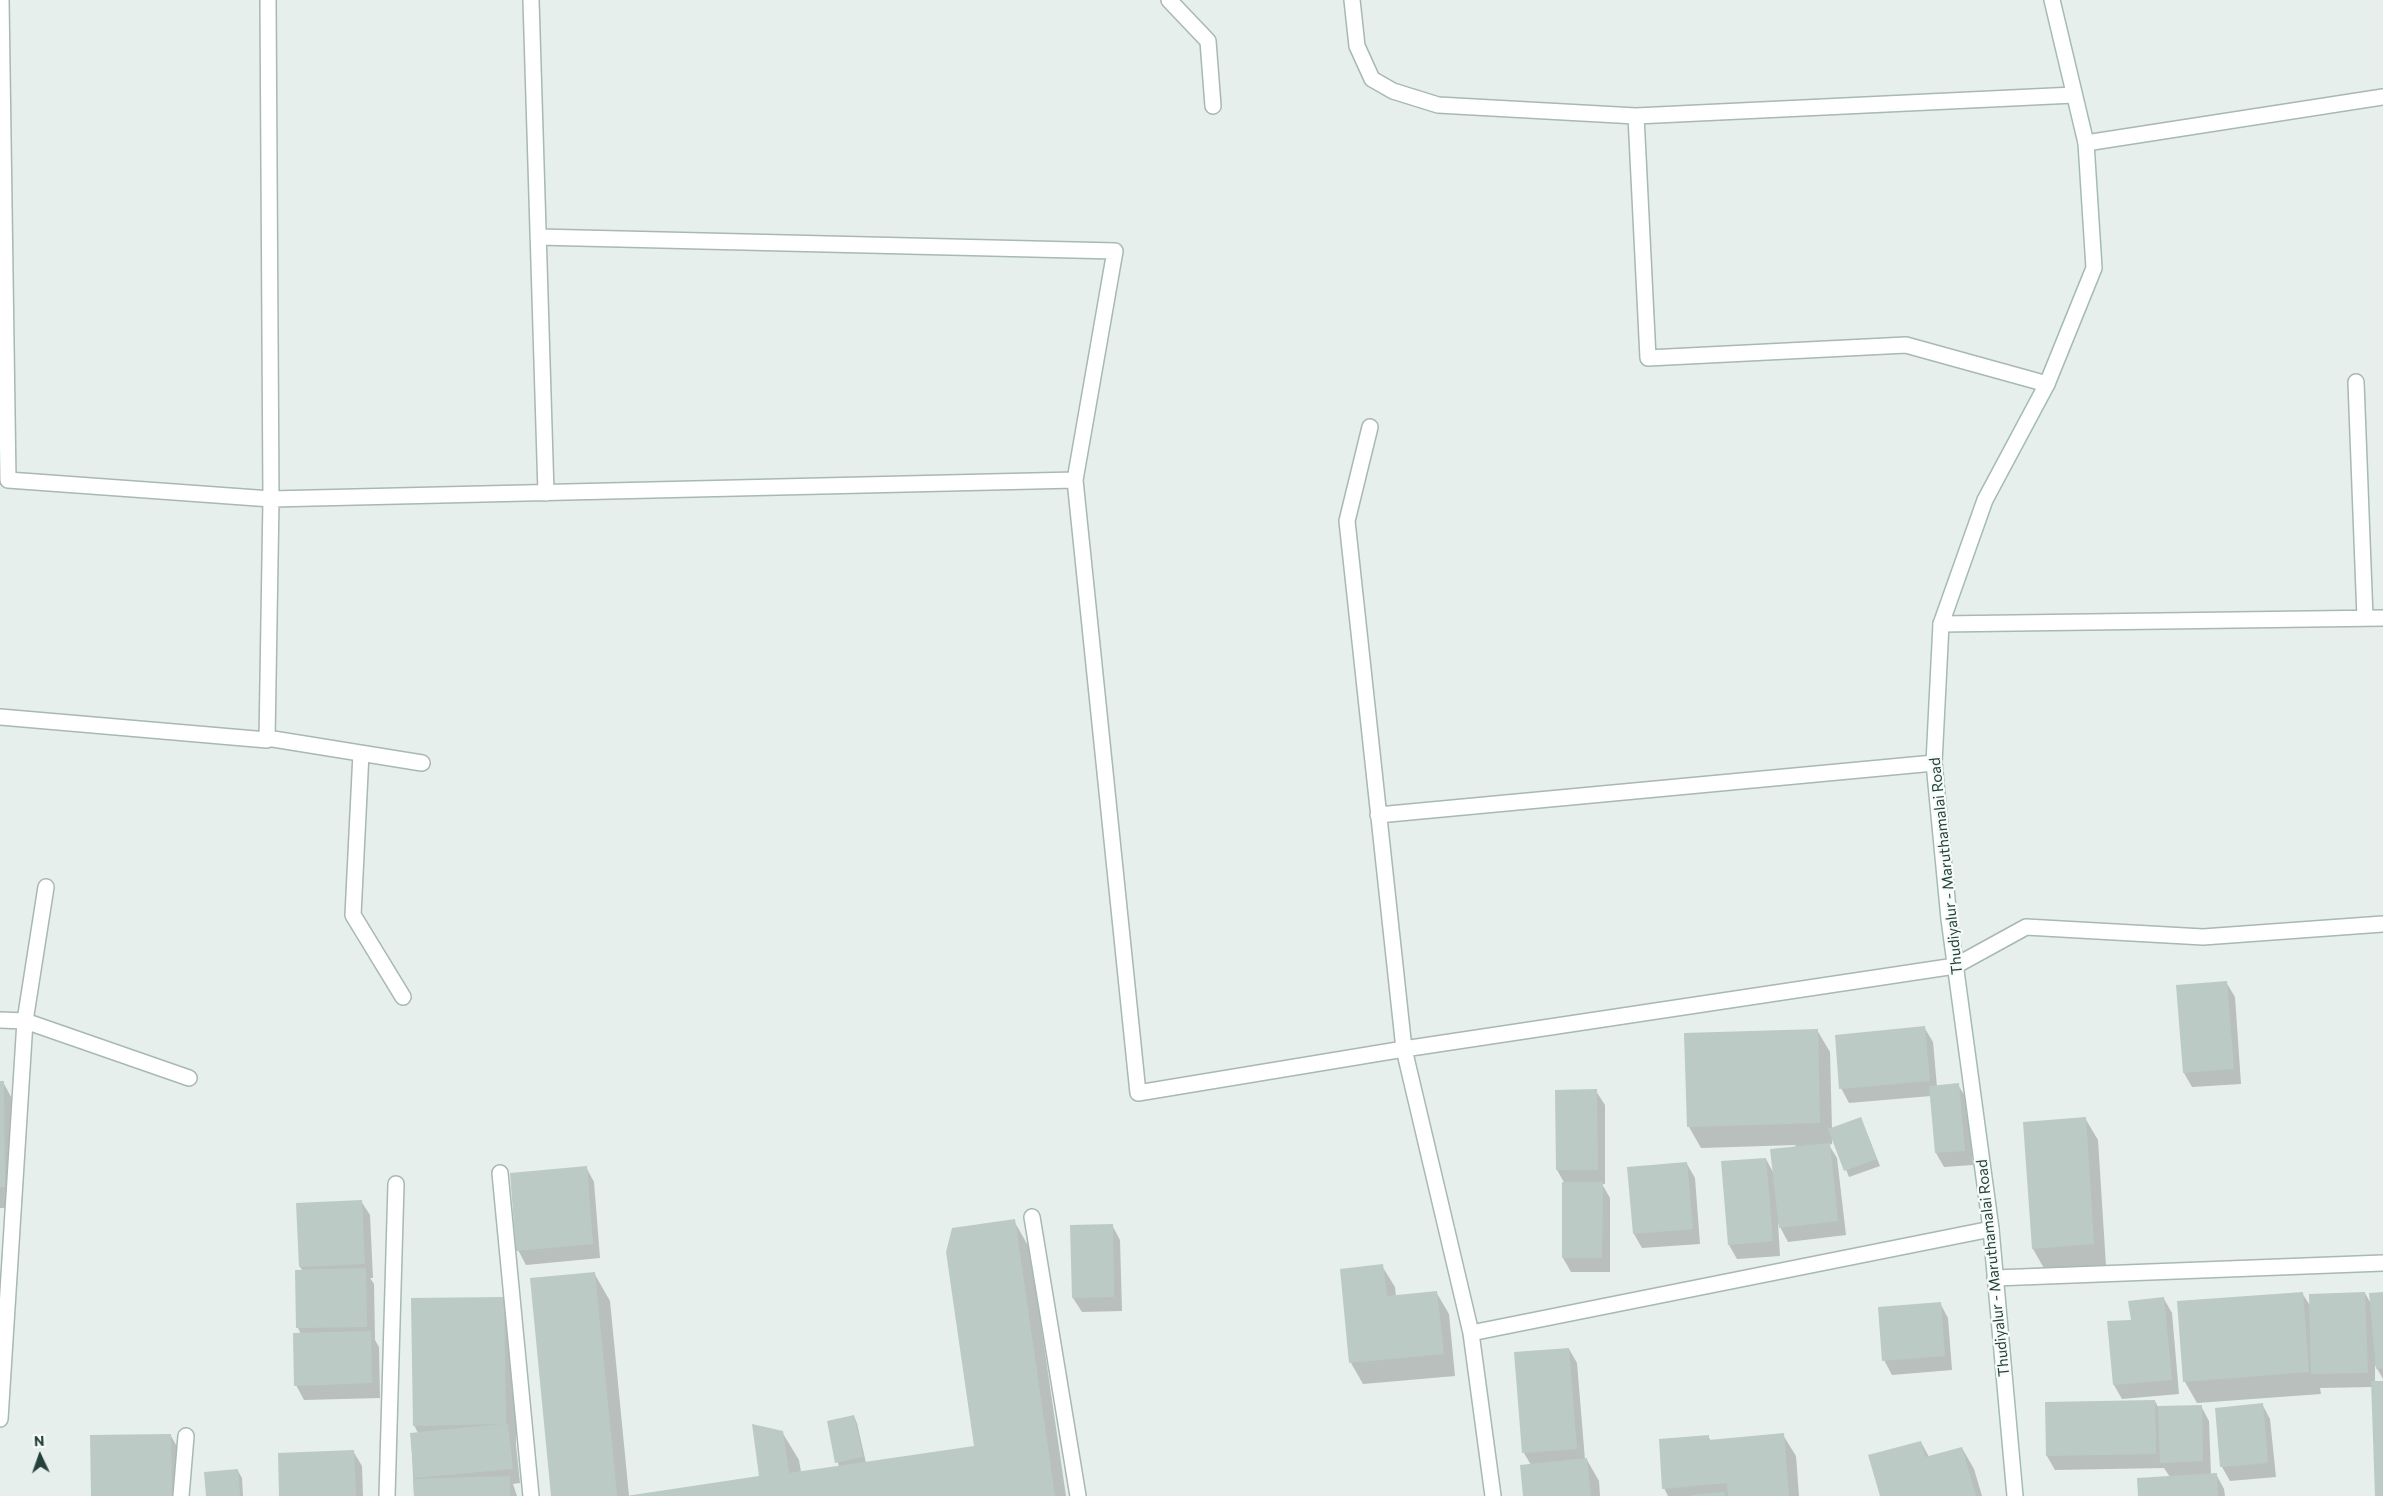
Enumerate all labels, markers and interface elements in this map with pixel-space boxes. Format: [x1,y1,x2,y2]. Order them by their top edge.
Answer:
street label: Thudiyalur - Maruthamalai Road [1926,757,1966,975]
street label: Thudiyalur - Maruthamalai Road [1973,1159,2013,1377]
north arrow [15,1431,65,1481]
text: N [34,1432,45,1449]

